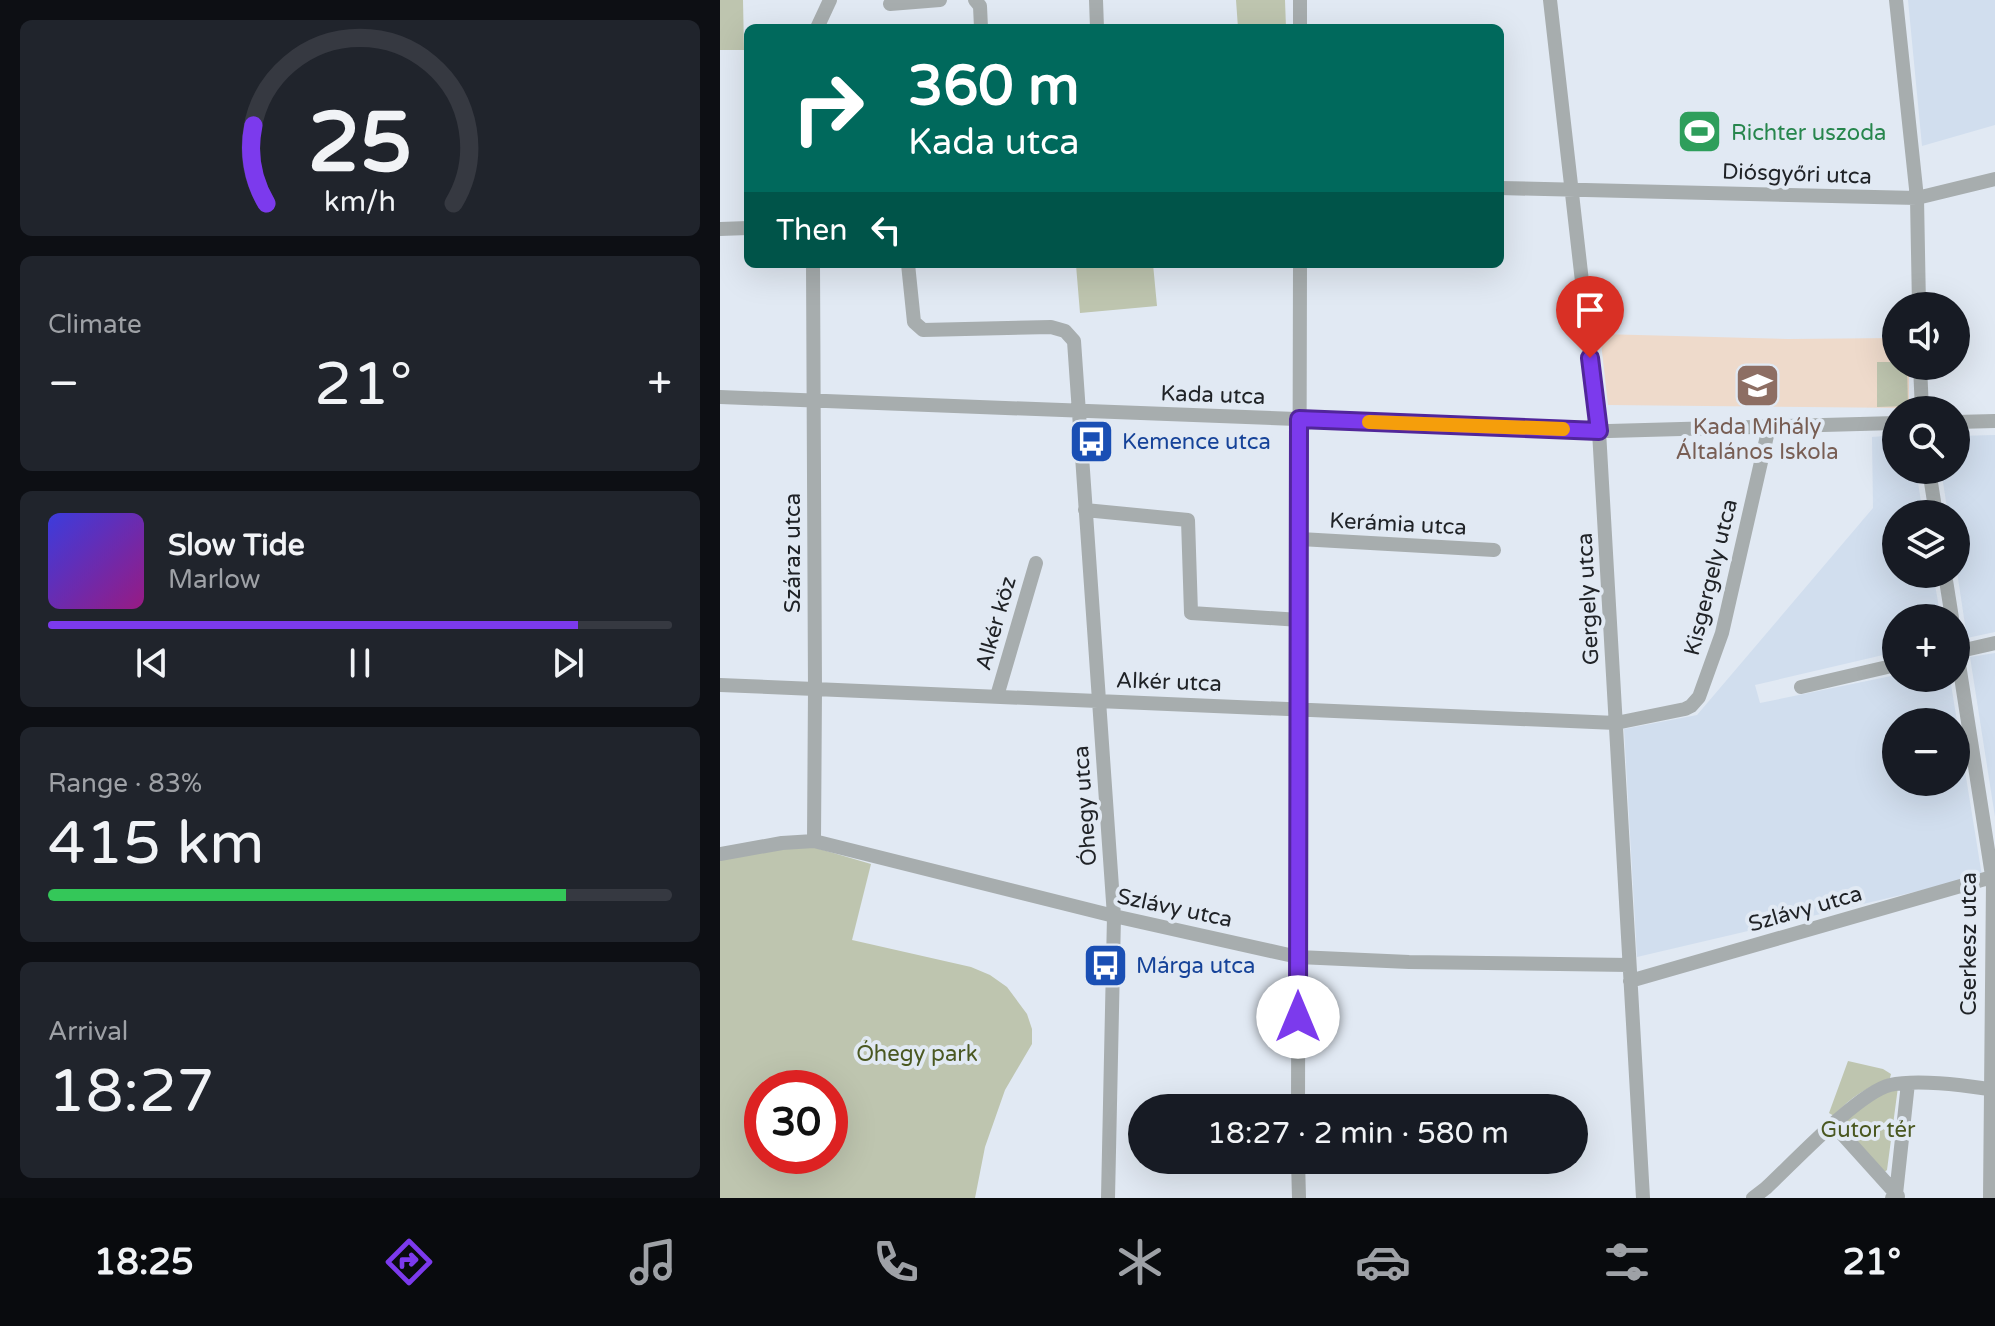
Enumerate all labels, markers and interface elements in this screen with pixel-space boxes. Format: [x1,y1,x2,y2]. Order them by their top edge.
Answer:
text: 360 m [908,53,1079,120]
icon: right [776,56,880,160]
text: 25 [308,93,412,193]
sports icon: Richter uszoda [1676,108,1724,156]
place label: Richter uszoda [1731,120,1886,146]
text: Kada utca [908,121,1080,164]
street label: Diósgyőri utca [1722,158,1872,190]
text: km/h [324,185,396,219]
icon: left [864,208,908,252]
text: Then [776,212,848,249]
pin [1556,276,1624,358]
icon: arrive [1568,288,1612,332]
map controls [1882,292,1970,796]
button: sound [1882,292,1970,380]
text: Climate [48,309,142,340]
text: 21° [314,349,412,421]
text: − [48,358,79,411]
text: + [647,358,672,411]
school or university icon: Kada Mihály Általános Iskola [1733,361,1781,409]
street label: Kada utca [1160,380,1266,410]
button: search [1882,396,1970,484]
place label: Kada Mihály Általános Iskola [1675,414,1839,465]
bus stop icon: Kemence utca [1067,417,1115,465]
place label: Kemence utca [1122,429,1271,455]
street label: Száraz utca [780,493,806,613]
street label: Kisgergely utca [1679,496,1743,658]
button: layers [1882,500,1970,588]
street label: Kerámia utca [1329,507,1467,541]
text: Slow Tide [168,527,305,564]
street label: Gergely utca [1572,532,1604,666]
text: Marlow [168,564,260,595]
street label: Alkér köz [970,573,1022,673]
button: + [1882,604,1970,692]
icon: previous [130,641,174,685]
icon: pause [338,641,382,685]
icon: next [546,641,590,685]
street label: Alkér utca [1116,667,1222,697]
button: − [1882,708,1970,796]
street label: Óhegy utca [1067,745,1102,867]
text: Range · 83% [48,768,202,799]
text: 415 km [48,808,264,880]
street label: Cserkesz utca [1956,872,1982,1016]
street label: Szlávy utca [1745,880,1865,938]
street label: Szlávy utca [1115,883,1235,933]
bus stop icon: Márga utca [1081,941,1129,989]
place label: Márga utca [1136,953,1255,979]
position arrow [1256,975,1340,1059]
text: Arrival [48,1016,128,1047]
park label: Óhegy park [856,1040,978,1067]
text: 18:27 [48,1056,214,1128]
speed limit sign: 30 [744,1070,848,1174]
text: 18:27 · 2 min · 580 m [1207,1115,1509,1152]
park label: Gutor tér [1821,1117,1916,1143]
icon: directions [381,1234,437,1290]
icon: music [625,1234,681,1290]
icon: phone [868,1234,924,1290]
icon: climate [1112,1234,1168,1290]
icon: car [1355,1234,1411,1290]
icon: filters [1599,1234,1655,1290]
text: 18:25 [94,1241,194,1284]
text: 21° [1842,1241,1901,1284]

